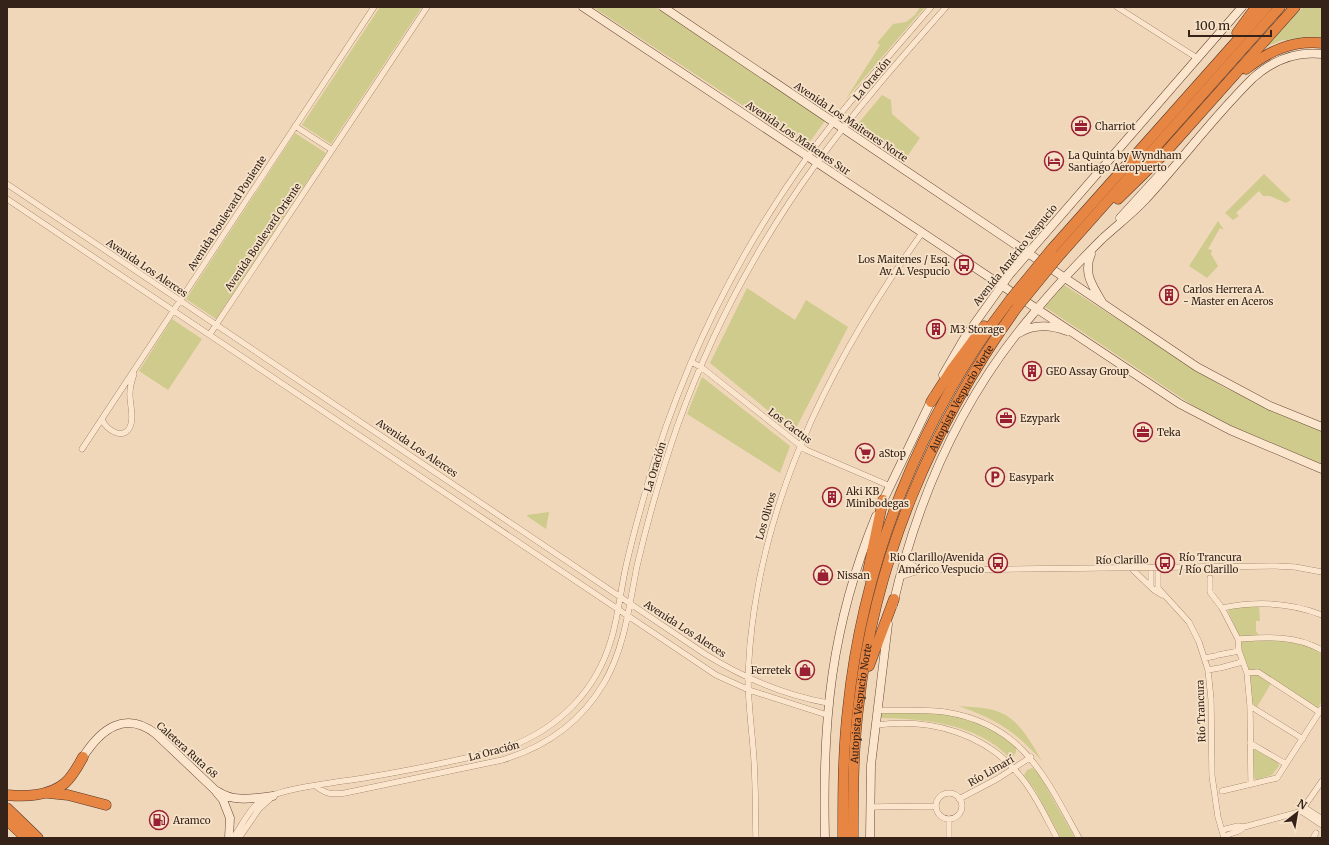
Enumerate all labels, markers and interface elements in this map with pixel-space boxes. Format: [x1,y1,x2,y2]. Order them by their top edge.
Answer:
scale bar [1189,12,1271,38]
text: 100 m [1195,18,1230,33]
street label: La Oración [850,55,894,103]
street label: Avenida Los Maitenes Norte [791,79,910,165]
street label: Avenida Los Maitenes Sur [742,98,853,178]
office icon: Charriot [1070,115,1092,137]
place label: Charriot [1095,120,1136,133]
place label: La Quinta by Wyndham Santiago Aeropuerto [1068,149,1182,174]
hotel icon: La Quinta by Wyndham Santiago Aeropuerto [1043,150,1065,172]
street label: Avenida Boulevard Poniente [184,153,269,274]
street label: Avenida Boulevard Oriente [221,181,304,294]
street label: Avenida Américo Vespucio [969,202,1060,309]
street label: Avenida Los Alerces [103,235,190,300]
place label: Los Maitenes / Esq. Av. A. Vespucio [858,253,950,278]
bus stop icon: Los Maitenes / Esq. Av. A. Vespucio [953,254,975,276]
place label: Carlos Herrera A. - Master en Aceros [1183,283,1274,308]
building icon: Carlos Herrera A. - Master en Aceros [1158,284,1180,306]
building icon: M3 Storage [925,318,947,340]
place label: M3 Storage [950,323,1004,336]
street label: Autopista Vespucio Norte [925,342,996,455]
building icon: GEO Assay Group [1021,360,1043,382]
place label: GEO Assay Group [1046,365,1129,378]
street label: Los Cactus [766,405,815,447]
office icon: Ezypark [995,407,1017,429]
place label: Ezypark [1020,412,1061,425]
street label: Avenida Los Alerces [373,415,460,480]
office icon: Teka [1132,421,1154,443]
place label: Teka [1157,426,1181,439]
street label: La Oración [641,440,669,494]
supermarket icon: aStop [854,442,876,464]
place label: aStop [879,447,906,460]
parking icon: Easypark [984,466,1006,488]
place label: Easypark [1009,471,1055,484]
place label: Aki KB Minibodegas [845,485,909,510]
building icon: Aki KB Minibodegas [821,486,843,508]
street label: Los Olivos [753,491,779,541]
place label: Rio Clarillo/Avenida Américo Vespucio [890,551,985,576]
place label: Río Trancura / Río Clarillo [1179,551,1242,576]
bus stop icon: Rio Clarillo/Avenida Américo Vespucio [987,552,1009,574]
bus stop icon: Río Trancura / Río Clarillo [1154,552,1176,574]
street label: Río Clarillo [1095,553,1149,567]
shop icon: Nissan [812,564,834,586]
place label: Nissan [837,569,870,582]
street label: Avenida Los Alerces [641,597,729,660]
street label: Autopista Vespucio Norte [847,642,874,765]
shop icon: Ferretek [794,659,816,681]
place label: Ferretek [751,664,792,677]
street label: Río Trancura [1193,679,1209,743]
street label: Caletera Ruta 68 [154,719,220,781]
street label: La Oración [467,738,521,764]
street label: Río Limarí [966,752,1017,789]
north arrow [1277,793,1317,833]
text: N [1295,796,1310,813]
fuel station icon: Aramco [148,809,170,831]
place label: Aramco [172,814,211,827]

